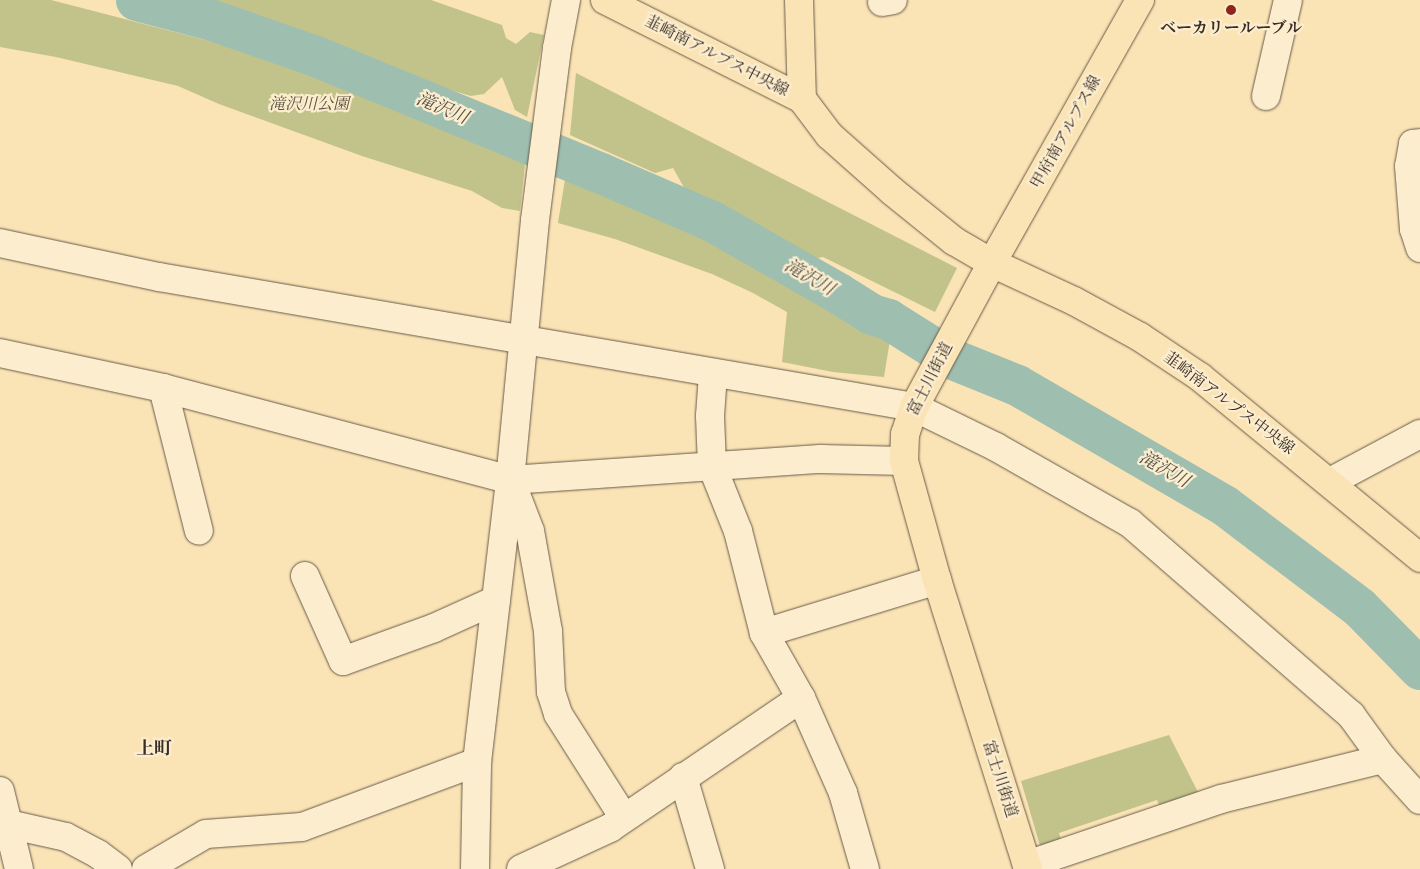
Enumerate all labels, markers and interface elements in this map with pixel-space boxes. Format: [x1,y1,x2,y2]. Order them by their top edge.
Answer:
marker: ベーカリールーブル [1225,4,1237,16]
street label: 韮崎南アルプス中央線 [641,11,793,101]
place label: ベーカリールーブル [1159,18,1303,38]
street label: 甲府南アルプス線 [1027,71,1105,193]
water label: 滝沢川 [413,89,471,129]
park label: 滝沢川公園 [269,94,349,114]
water label: 滝沢川 [780,255,838,301]
street label: 富士川街道 [903,339,957,419]
street label: 韮崎南アルプス中央線 [1159,347,1299,459]
water label: 滝沢川 [1135,447,1193,493]
district label: 上町 [136,738,172,760]
street label: 富士川街道 [979,738,1021,820]

